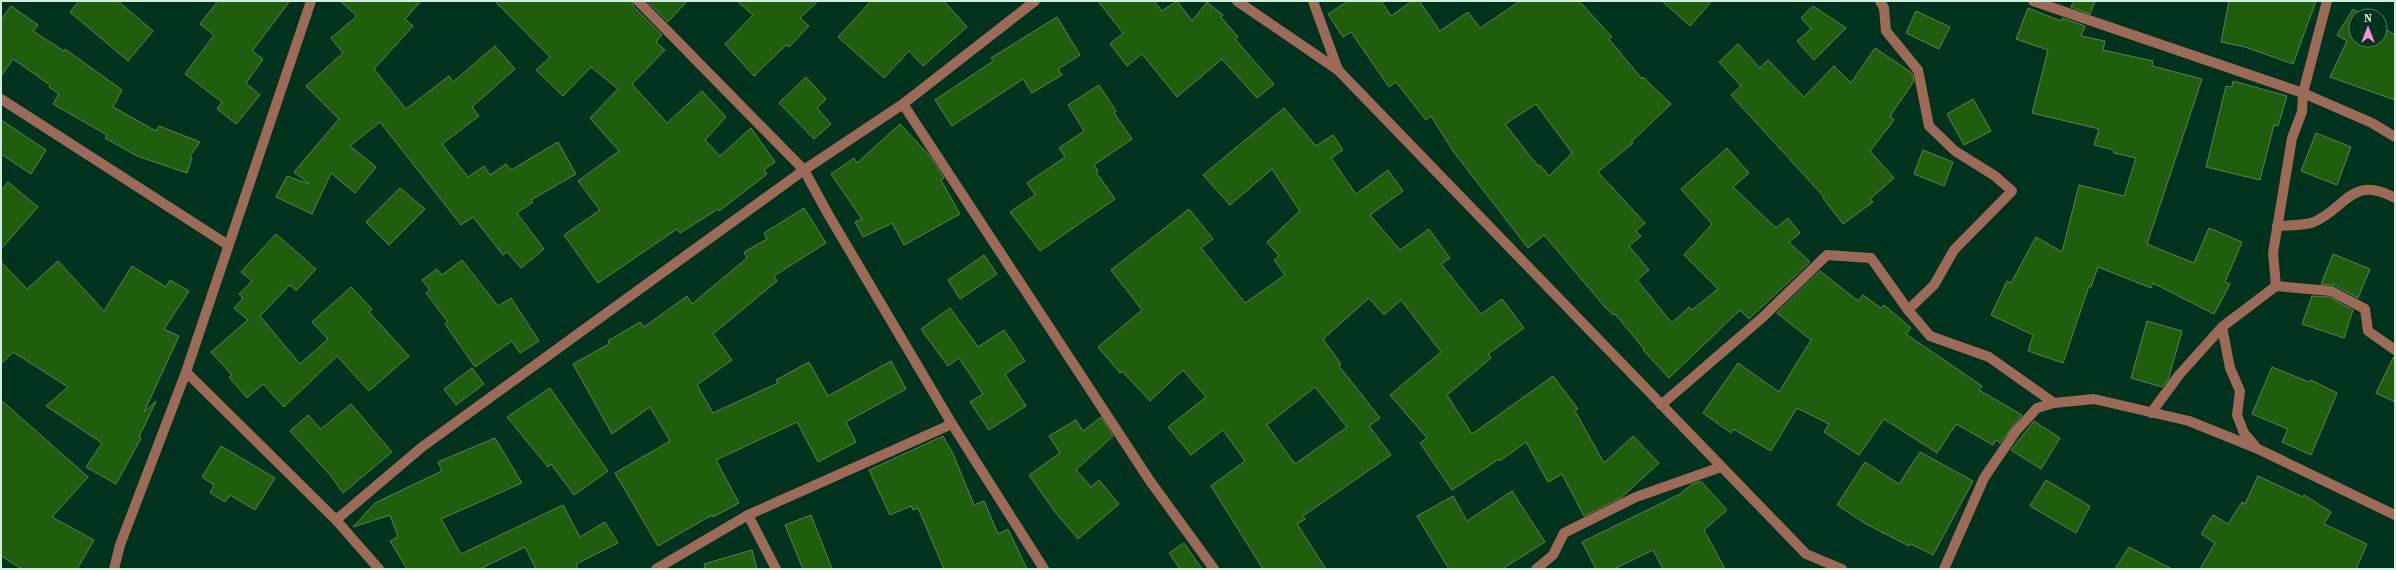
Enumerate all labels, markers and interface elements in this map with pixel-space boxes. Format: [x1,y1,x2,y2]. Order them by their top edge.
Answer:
north arrow [2348,8,2388,48]
text: N [2364,11,2372,26]

